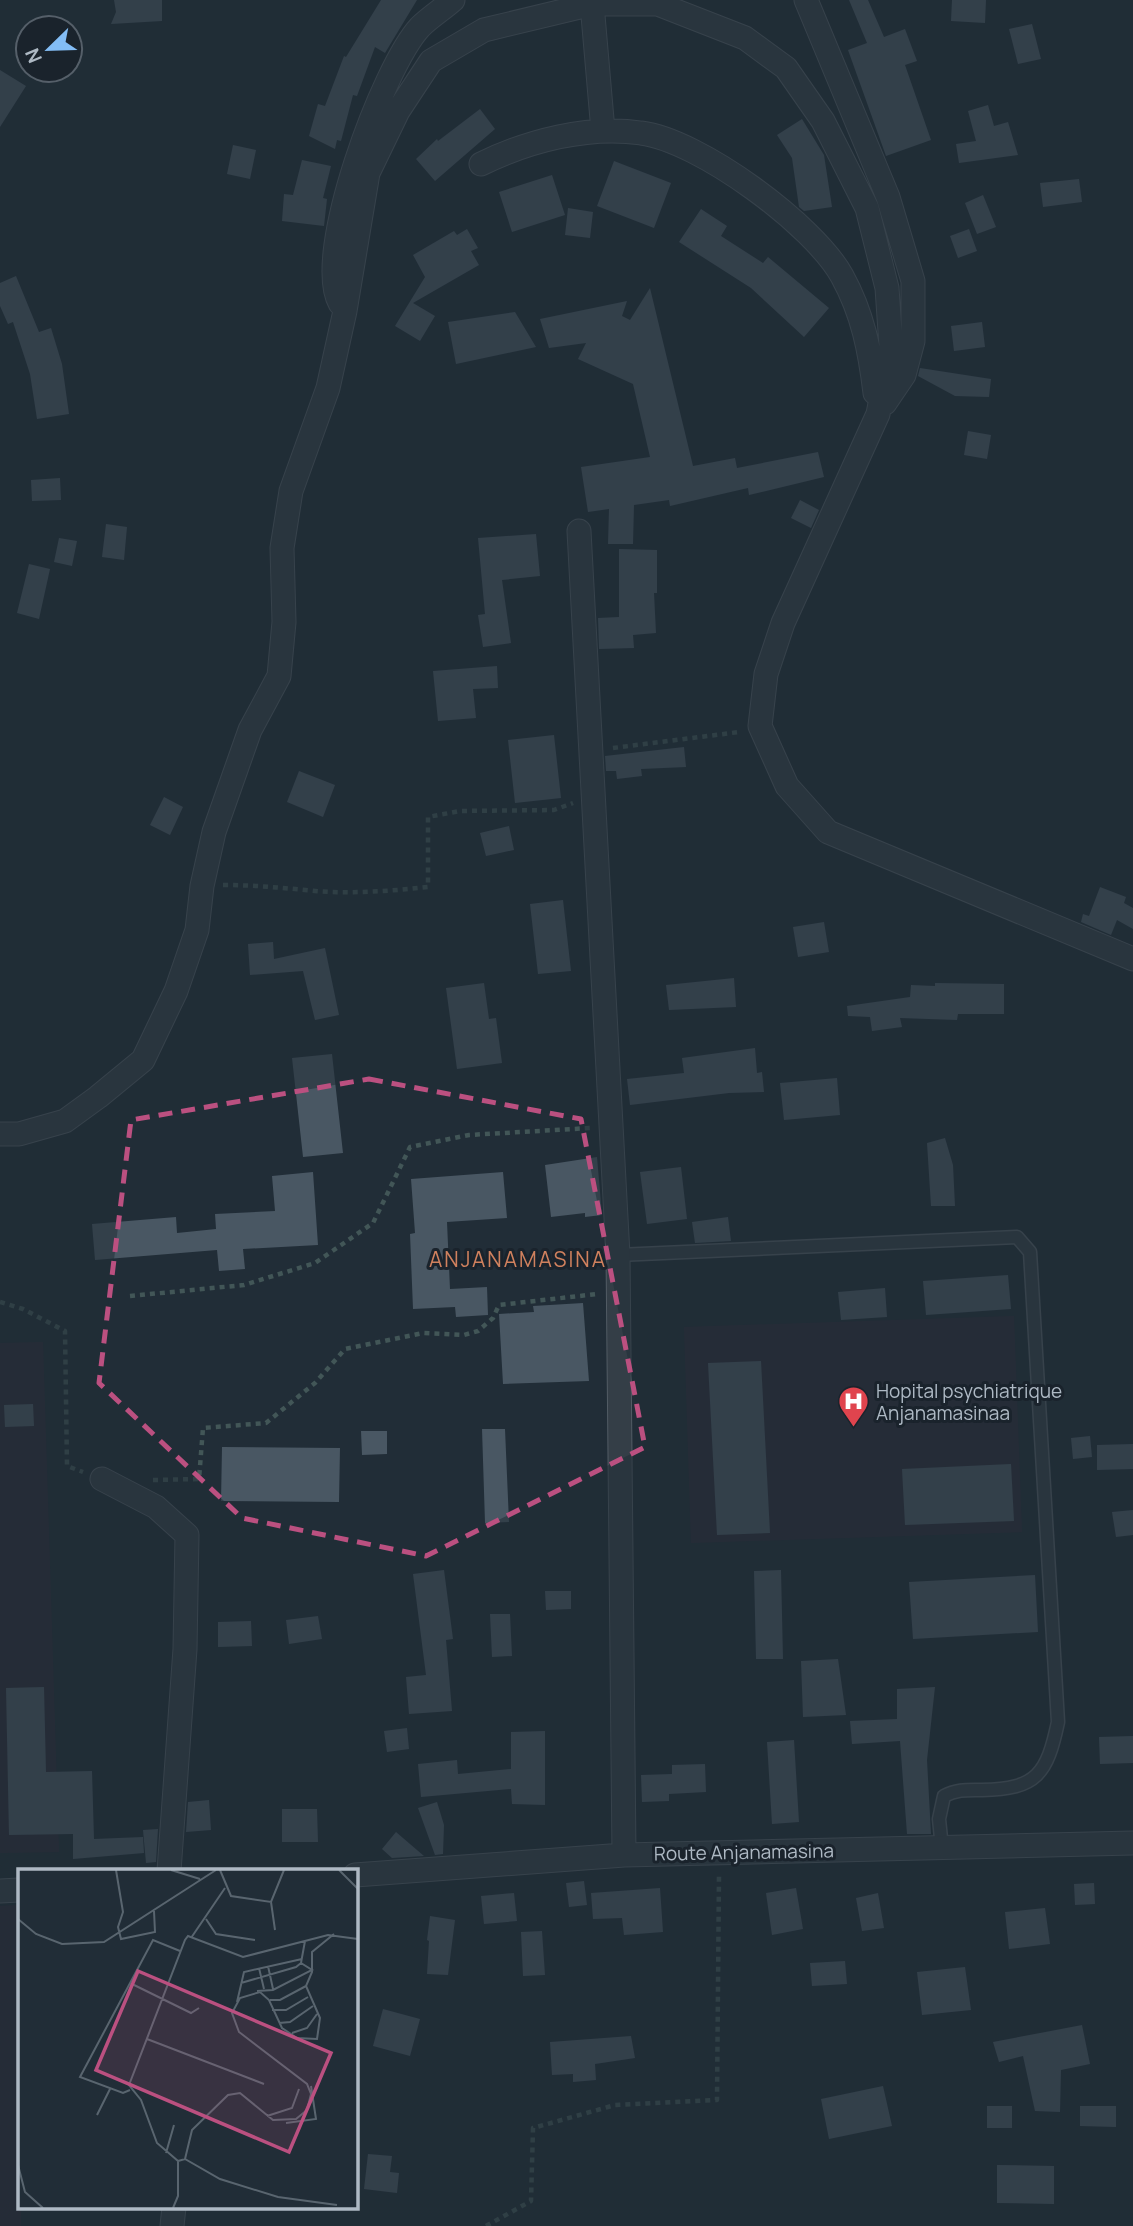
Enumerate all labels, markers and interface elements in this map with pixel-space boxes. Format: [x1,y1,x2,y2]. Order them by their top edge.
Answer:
north arrow [14,14,84,84]
text: N [19,44,48,67]
district label: ANJANAMASINA [429,1245,607,1273]
place label: Hopital psychiatrique Anjanamasinaa [876,1378,1062,1426]
hospital icon: Hopital psychiatrique Anjanamasinaa [836,1385,870,1429]
street label: Route Anjanamasina [654,1837,834,1867]
inset map [18,1869,357,2208]

